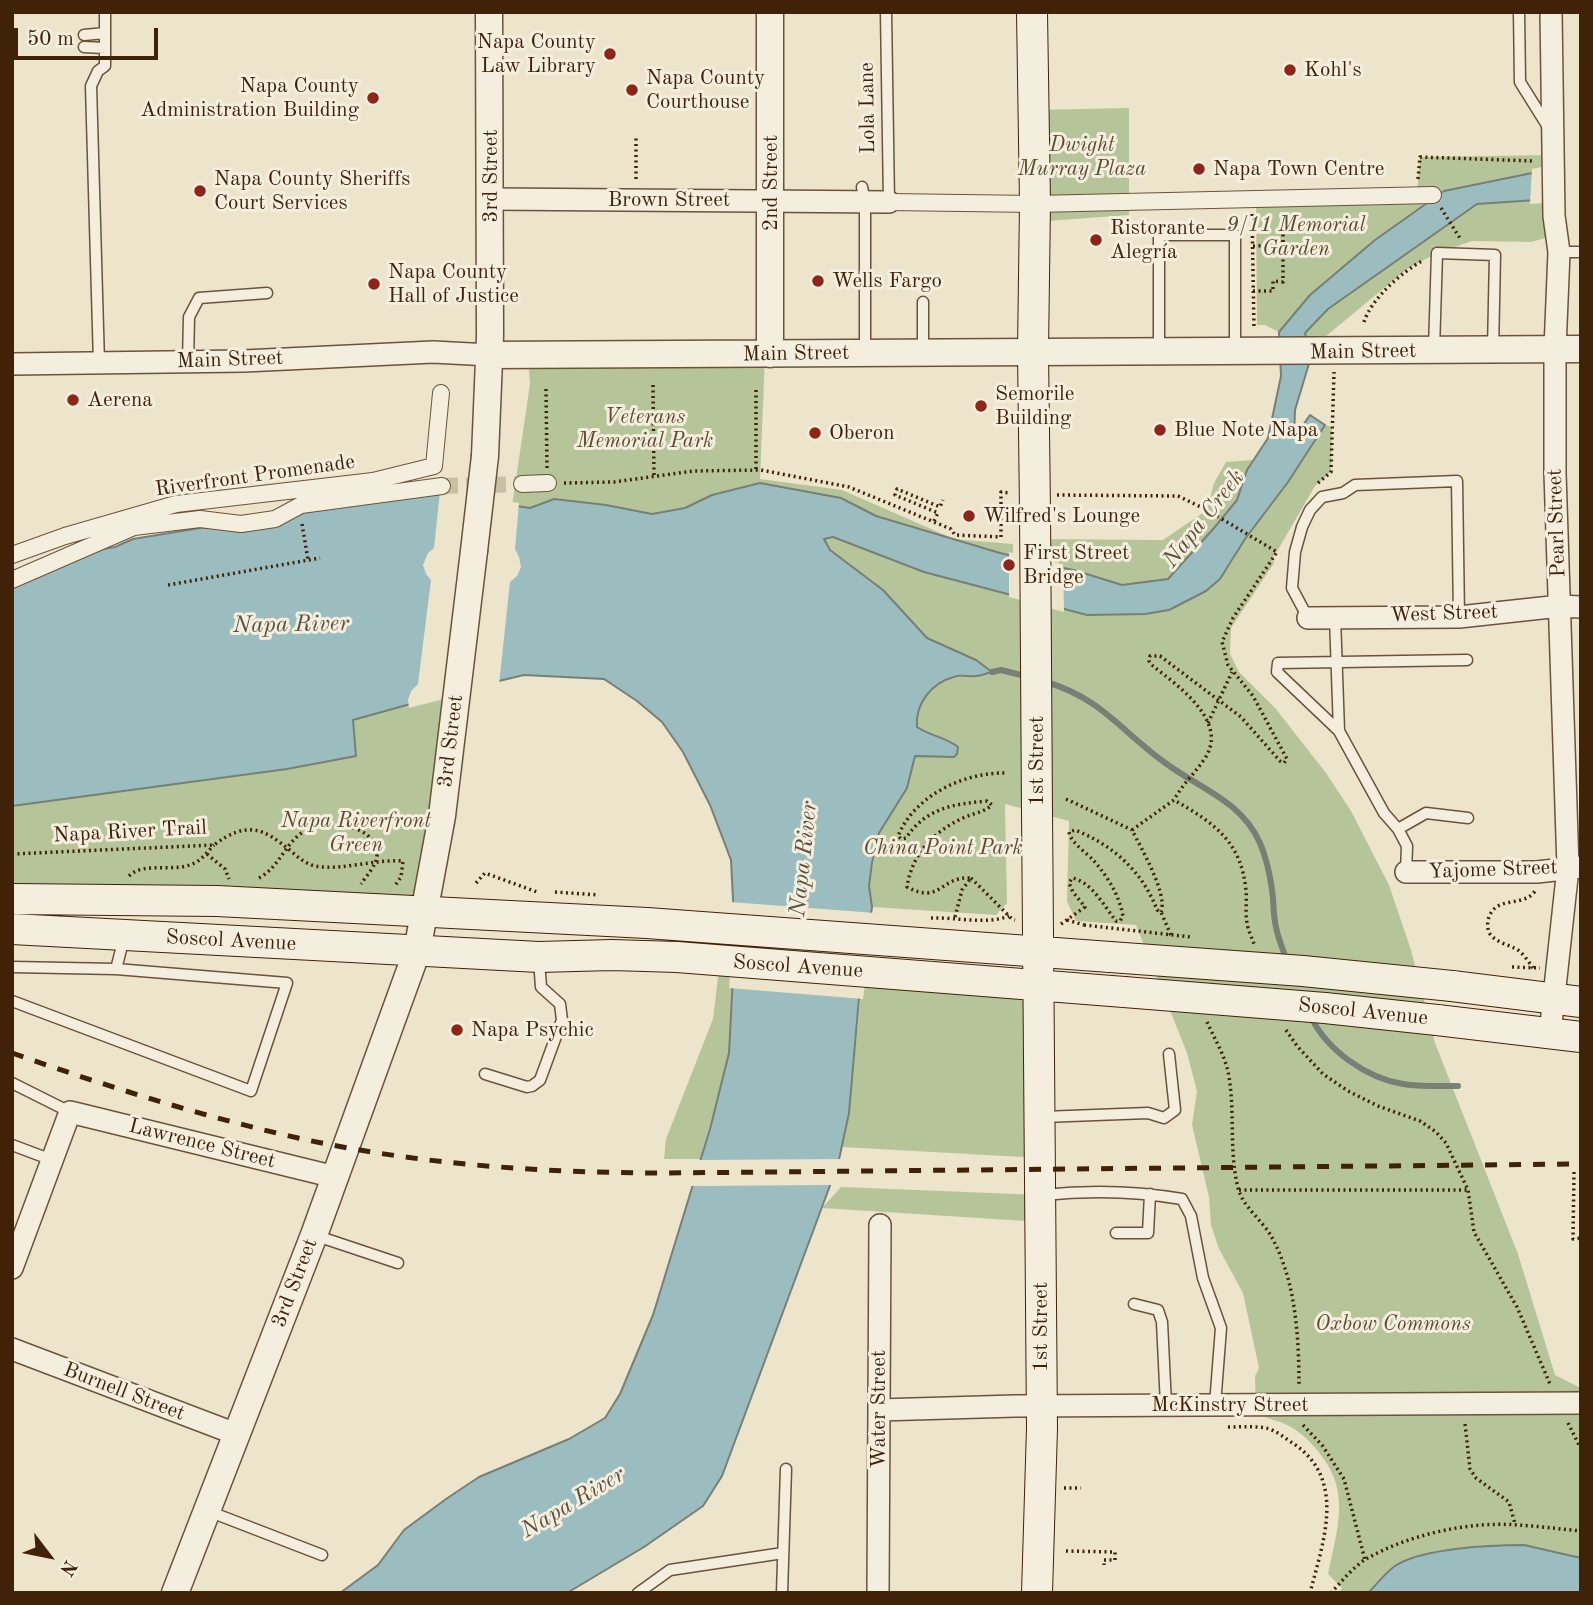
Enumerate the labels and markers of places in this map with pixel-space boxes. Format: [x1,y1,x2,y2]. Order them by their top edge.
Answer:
place label: Napa County Law Library [477,29,596,79]
marker: Napa County Law Library [602,46,618,62]
place label: Kohl's [1304,57,1362,83]
marker: Kohl's [1282,62,1298,78]
place label: Napa County Courthouse [646,65,765,115]
place label: Napa County Administration Building [140,73,359,123]
marker: Napa County Courthouse [624,82,640,98]
marker: Napa County Administration Building [365,90,381,106]
place label: Napa Town Centre [1213,156,1385,182]
marker: Napa Town Centre [1191,161,1207,177]
place label: Napa County Sheriffs Court Services [214,166,410,216]
marker: Napa County Sheriffs Court Services [192,183,208,199]
place label: Ristorante Alegría [1110,215,1205,265]
marker: Ristorante Alegría [1088,232,1104,248]
place label: Napa County Hall of Justice [388,259,519,309]
place label: Wells Fargo [832,268,942,294]
marker: Wells Fargo [810,273,826,289]
marker: Napa County Hall of Justice [366,276,382,292]
place label: Semorile Building [995,381,1074,431]
place label: Aerena [87,387,153,413]
marker: Aerena [65,392,81,408]
marker: Semorile Building [973,398,989,414]
place label: Blue Note Napa [1174,417,1318,443]
place label: Oberon [829,420,894,446]
marker: Blue Note Napa [1152,422,1168,438]
marker: Oberon [807,425,823,441]
place label: Wilfred's Lounge [983,503,1140,529]
marker: Wilfred's Lounge [961,508,977,524]
place label: First Street Bridge [1023,540,1129,590]
marker: First Street Bridge [1001,557,1017,573]
place label: Napa Psychic [471,1017,594,1043]
marker: Napa Psychic [449,1022,465,1038]

